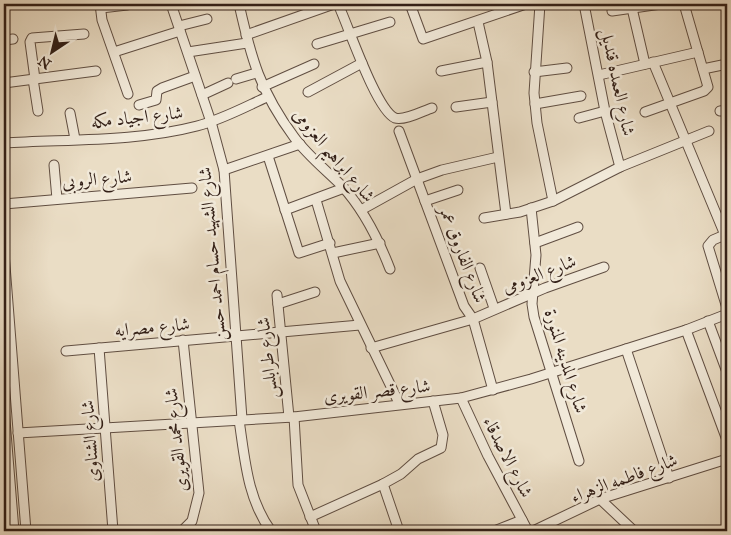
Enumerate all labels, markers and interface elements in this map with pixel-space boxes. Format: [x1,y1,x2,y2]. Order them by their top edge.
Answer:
street label: شارع العمده قنديل [592,26,640,139]
north arrow [28,28,78,78]
text: N [35,52,55,73]
street label: شارع اجياد مكه [90,101,185,137]
street label: شارع ابراهيم العزومى [283,103,380,211]
street label: شارع الروبى [61,165,133,197]
street label: شارع الشهيد حسام احمد حسن [193,166,236,342]
street label: شارع الفاروق عمر [430,200,492,307]
street label: شارع العزومى [499,250,581,302]
street label: شارع المدينه المنورة [536,306,592,417]
street label: شارع مصرايه [113,313,191,345]
street label: شارع طرابلس [252,316,286,400]
street label: شارع قصر القويرى [322,374,432,412]
street label: شارع محمد القويرى [160,386,196,493]
street label: شارع الشناوى [76,399,108,483]
street label: شارع الاصدقاء [475,413,538,503]
street label: شارع فاطمه الزهراء [568,449,682,511]

